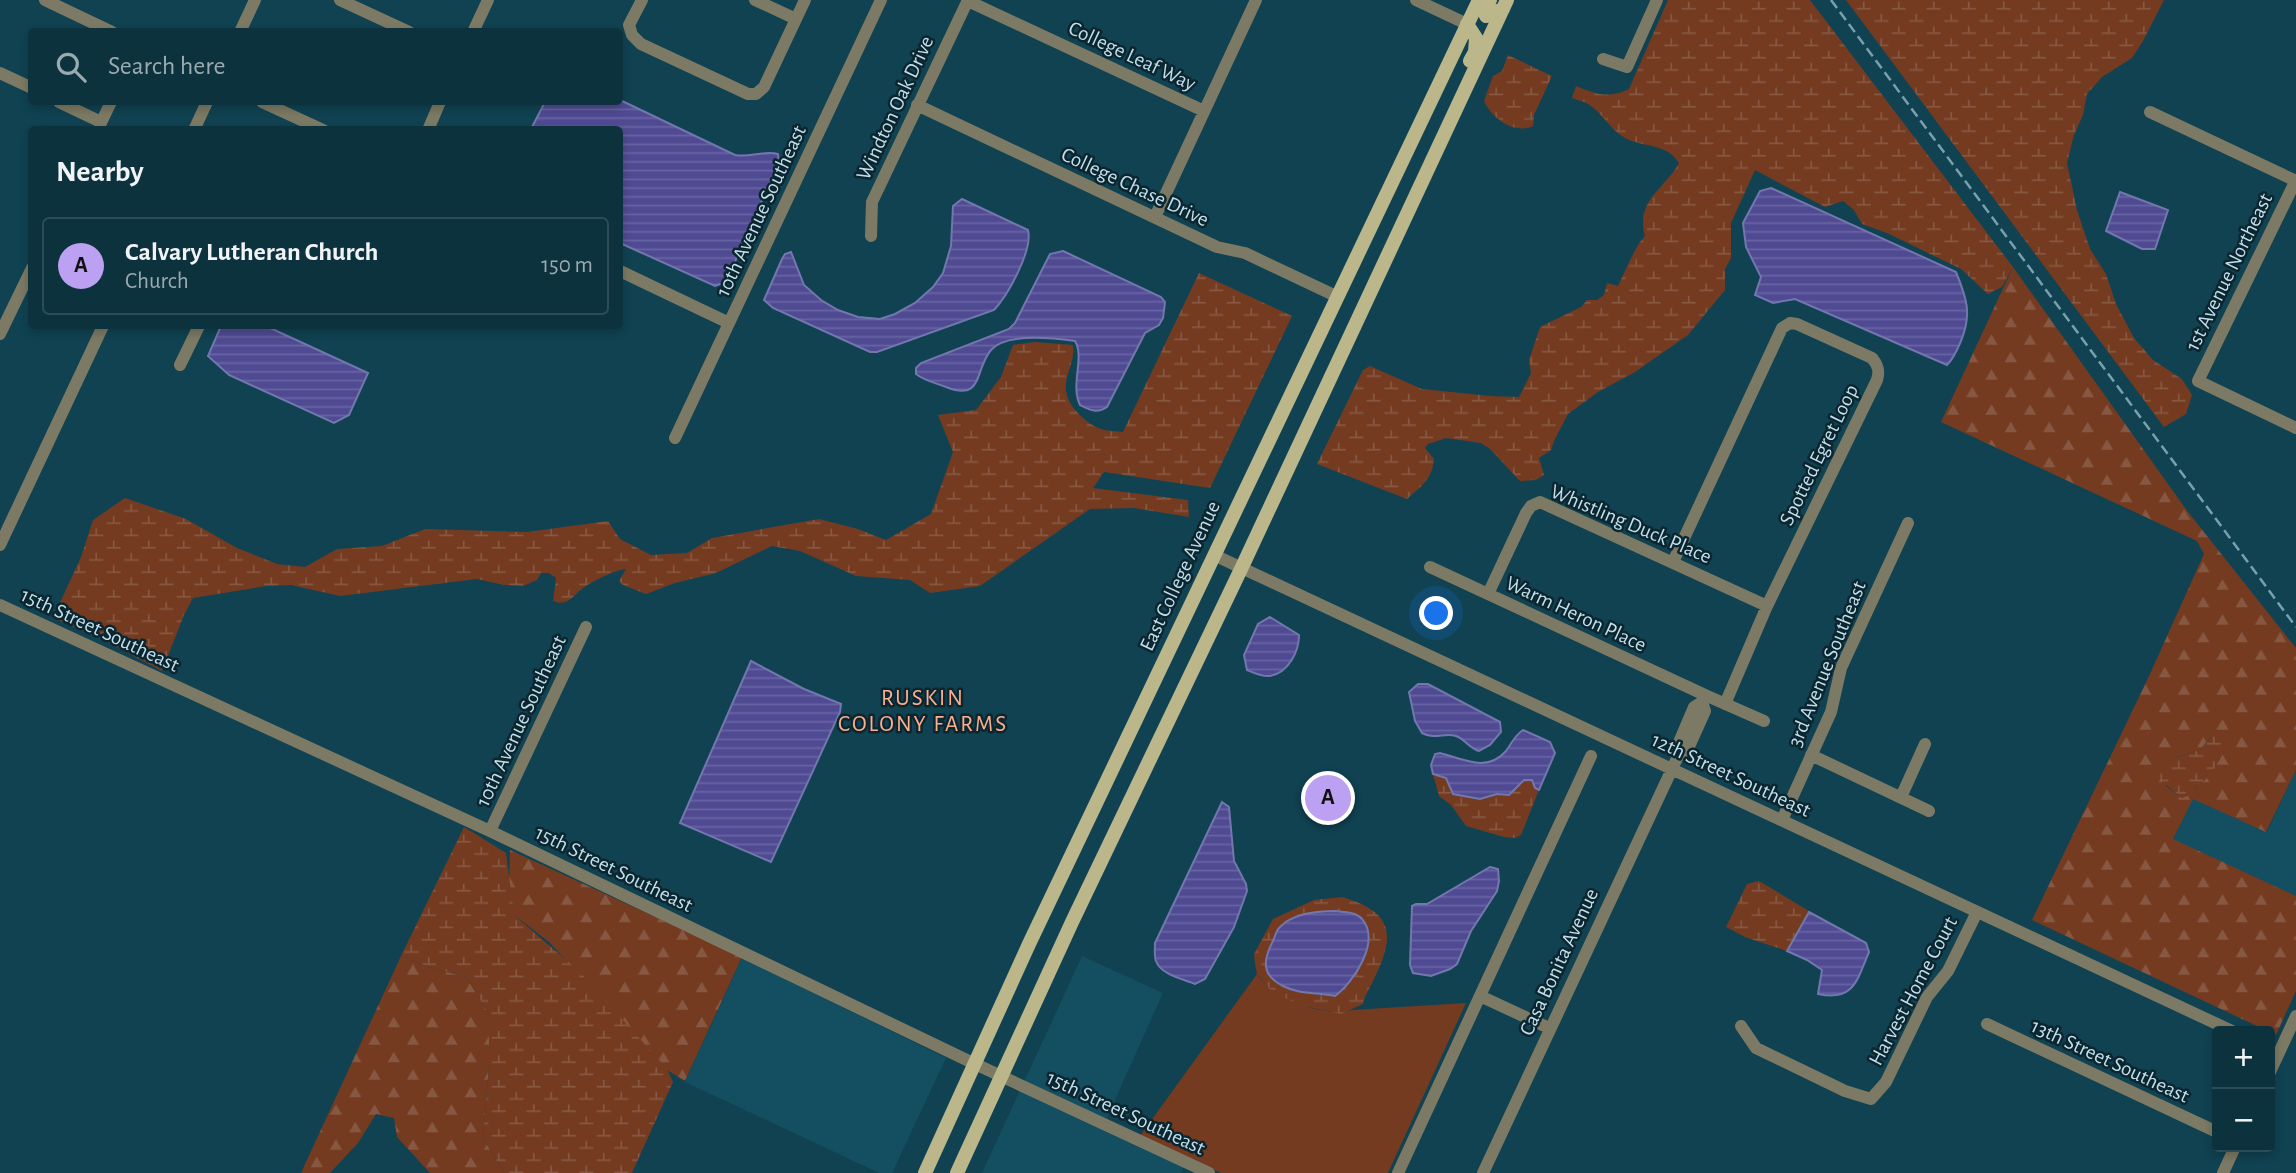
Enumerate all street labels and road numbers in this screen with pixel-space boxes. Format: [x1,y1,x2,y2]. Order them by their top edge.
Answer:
street label: College Leaf Way [1065,17,1199,95]
street label: Windton Oak Drive [852,33,938,183]
street label: 10th Avenue Southeast [712,122,810,300]
street label: College Chase Drive [1058,144,1212,230]
street label: 1st Avenue Northeast [2182,190,2276,354]
street label: Spotted Egret Loop [1776,381,1862,529]
street label: Whistling Duck Place [1547,481,1715,567]
street label: East College Avenue [1136,498,1224,654]
street label: Warm Heron Place [1502,572,1650,656]
street label: 3rd Avenue Southeast [1784,578,1870,750]
street label: 15th Street Southeast [18,584,183,676]
street label: 10th Avenue Southeast [472,632,570,810]
street label: 12th Street Southeast [1648,729,1814,821]
street label: 15th Street Southeast [532,822,696,916]
street label: Casa Bonita Avenue [1516,885,1602,1039]
street label: Harvest Home Court [1865,913,1961,1069]
street label: 13th Street Southeast [2028,1015,2193,1107]
street label: 15th Street Southeast [1044,1067,1209,1159]

